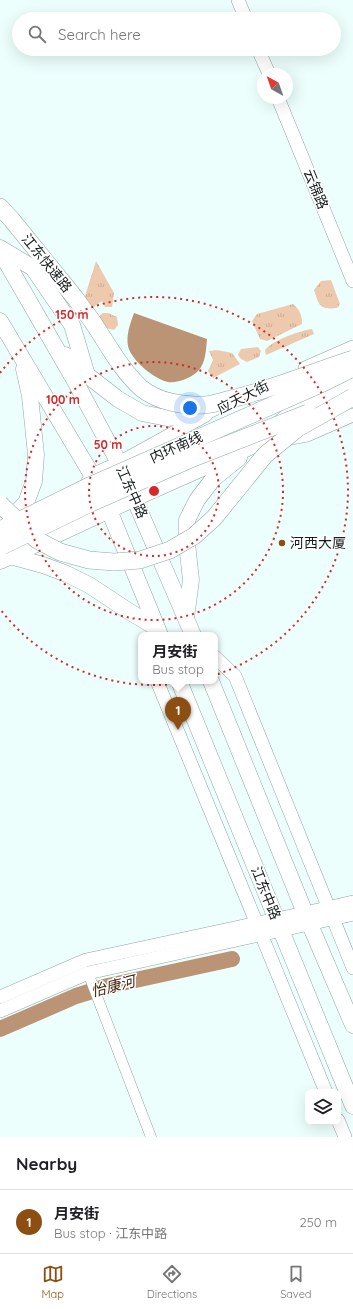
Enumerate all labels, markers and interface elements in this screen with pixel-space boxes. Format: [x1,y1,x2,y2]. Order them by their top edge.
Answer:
search box [12,12,341,56]
icon: search [26,23,48,45]
text: Search here [58,25,141,44]
north arrow [257,68,293,104]
street label: 云锦路 [300,166,332,212]
street label: 江东快速路 [18,230,76,296]
text: 150 m [55,307,89,322]
street label: 应天大街 [214,376,272,418]
text: 100 m [46,392,80,407]
your location [180,398,200,418]
street label: 内环南线 [147,427,205,467]
text: 50 m [94,437,122,452]
street label: 江东中路 [112,463,152,521]
centre of rings [147,484,161,498]
place label: 河西大厦 [290,534,346,552]
marker: 河西大厦 [277,538,287,548]
popup [138,632,218,684]
text: 月安街 [152,642,197,661]
text: Bus stop [152,661,204,677]
pin: 1 [165,697,191,730]
street label: 江东中路 [247,864,285,922]
water label: 怡康河 [89,971,140,1001]
map controls [305,1089,341,1125]
button: layers [305,1089,341,1125]
text: Nearby [16,1153,77,1174]
text: 月安街 [54,1204,99,1223]
text: 1 [26,1214,32,1230]
text: 250 m [300,1214,337,1230]
text: Bus stop · 江东中路 [54,1225,167,1241]
tab: Map [41,1263,64,1301]
tab: Directions [147,1263,197,1301]
tab: Saved [280,1263,312,1301]

